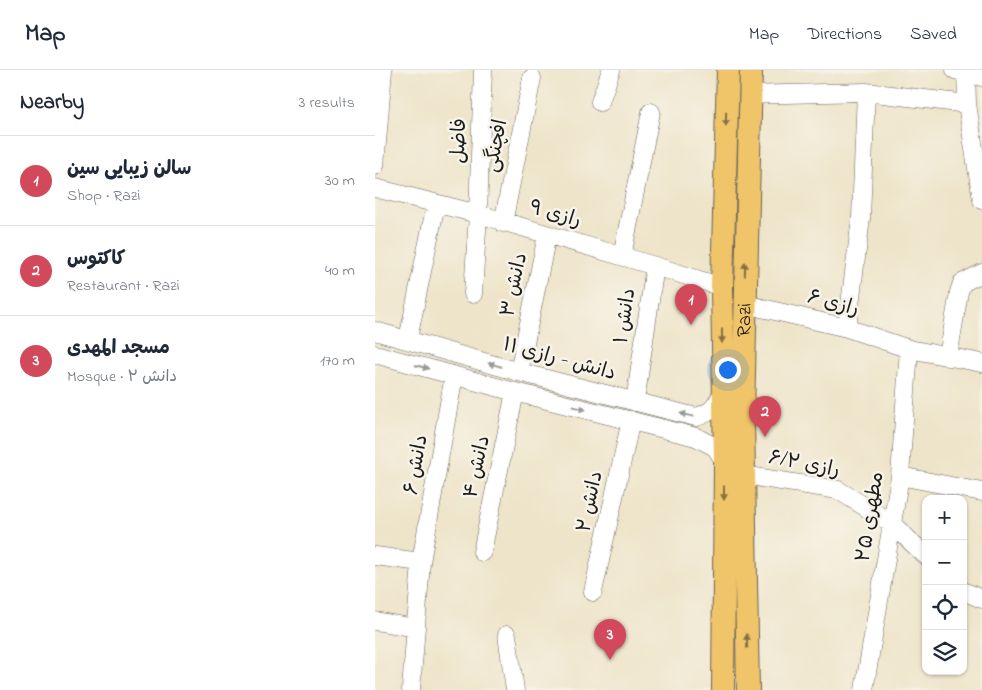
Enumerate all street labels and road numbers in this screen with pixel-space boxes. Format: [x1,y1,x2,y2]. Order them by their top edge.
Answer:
street label: افچنگی [478,117,516,175]
street label: فاضل [445,118,475,164]
street label: رازی ۹ [526,194,584,236]
street label: دانش ۳ [494,250,536,320]
street label: رازی ۶ [804,283,862,325]
street label: دانش ۱ [608,286,644,346]
street label: Razi [730,303,760,337]
street label: دانش - رازی ۱۱ [499,331,619,389]
street label: دانش ۶ [397,433,437,497]
street label: دانش ۴ [457,433,499,501]
street label: رازی ۶/۲ [766,444,842,486]
street label: دانش ۲ [570,469,612,535]
street label: مطهری ۲۵ [850,470,892,564]

